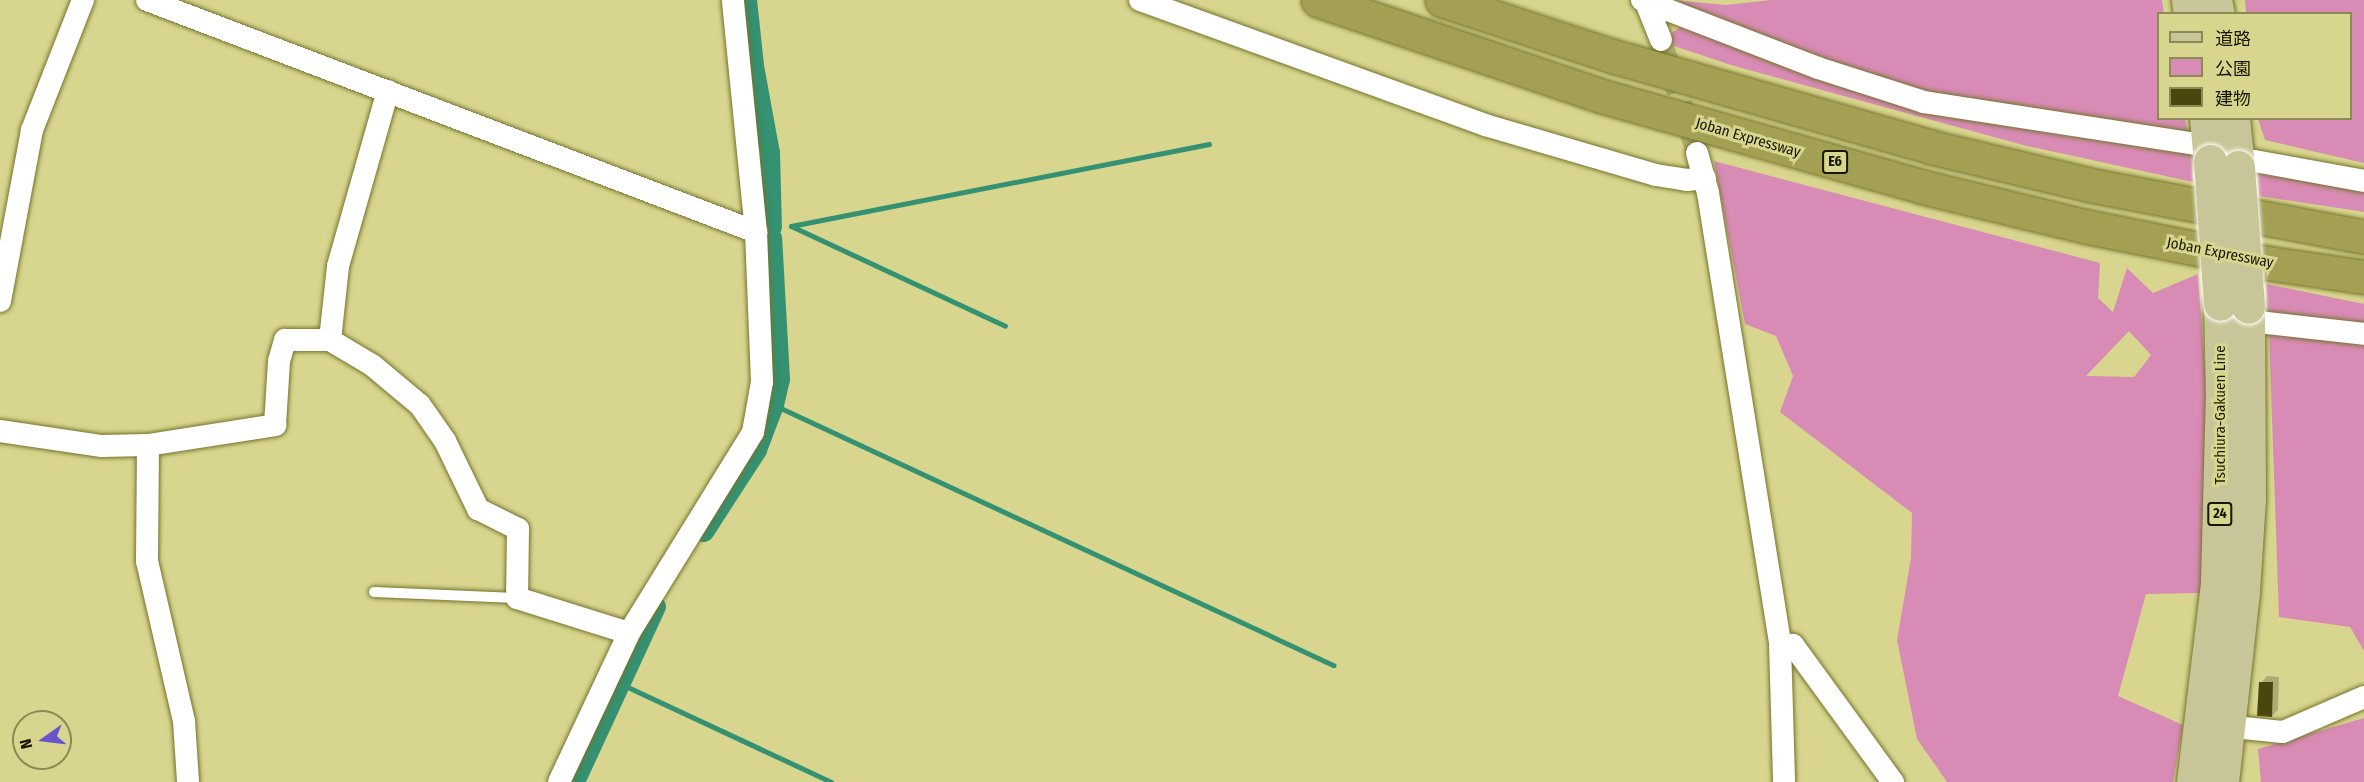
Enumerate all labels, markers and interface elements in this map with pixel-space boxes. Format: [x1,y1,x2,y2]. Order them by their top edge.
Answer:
legend [2157,12,2352,120]
text: 道路 [2215,28,2251,50]
text: 公園 [2215,58,2251,80]
text: 建物 [2215,88,2251,110]
street label: Joban Expressway [1693,114,1803,162]
road number: E6 [1822,151,1848,173]
street label: Joban Expressway [2165,234,2275,272]
street label: Tsuchiura-Gakuen Line [2212,345,2230,485]
road number: 24 [2206,503,2234,525]
north arrow [12,710,72,770]
text: N [16,737,36,751]

